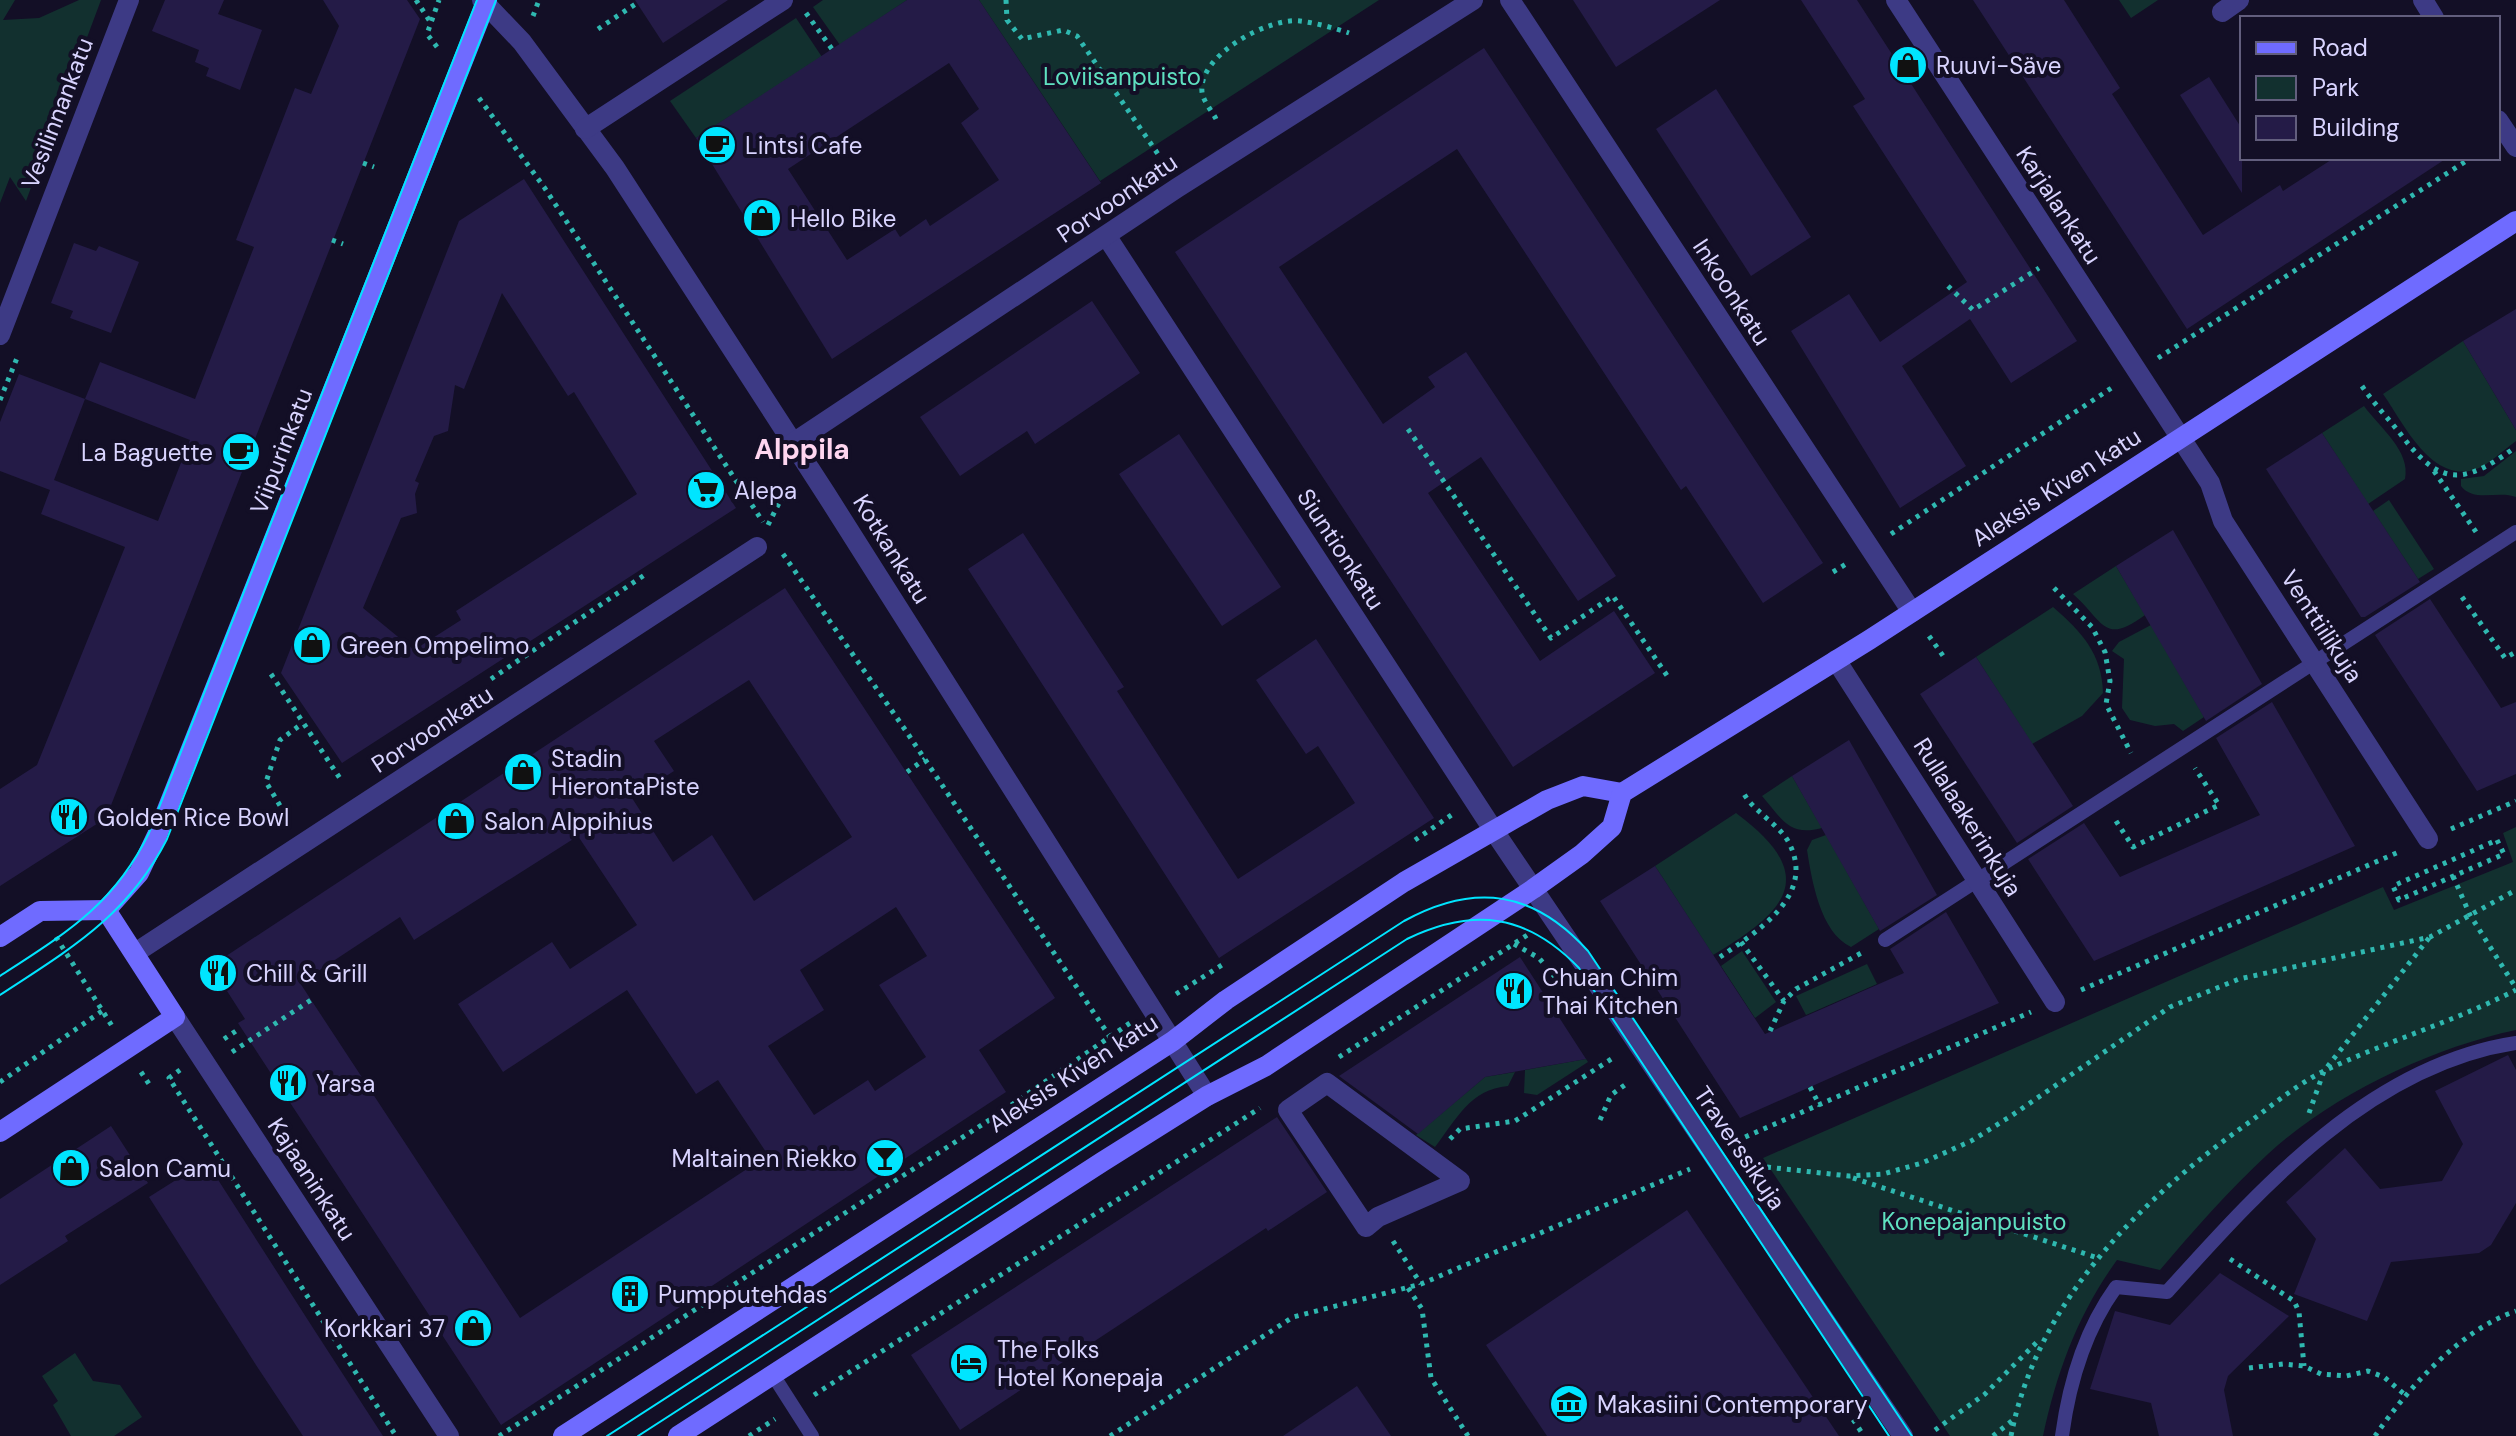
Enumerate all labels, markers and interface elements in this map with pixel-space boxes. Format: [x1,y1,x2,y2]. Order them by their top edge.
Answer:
legend [2240,16,2500,160]
text: Road [2312,32,2368,63]
street label: Vesilinnankatu [14,33,100,193]
shop icon: Ruuvi-Säve [1887,44,1929,86]
place label: Ruuvi-Säve [1936,50,2061,81]
park label: Loviisanpuisto [1043,61,1201,92]
text: Park [2312,72,2359,103]
text: Building [2312,112,2399,143]
cafe icon: Lintsi Cafe [696,124,738,166]
place label: Lintsi Cafe [745,130,862,161]
street label: Karjalankatu [2009,140,2109,270]
street label: Porvoonkatu [1051,146,1183,250]
shop icon: Hello Bike [741,197,783,239]
place label: Hello Bike [790,203,896,234]
street label: Inkoonkatu [1686,233,1778,351]
street label: Viipurinkatu [243,384,319,518]
street label: Aleksis Kiven katu [1965,421,2147,553]
cafe icon: La Baguette [220,431,262,473]
district label: Alppila [754,431,850,468]
place label: La Baguette [81,437,213,468]
supermarket icon: Alepa [685,469,727,511]
place label: Alepa [734,475,797,506]
street label: Siuntionkatu [1290,483,1392,615]
street label: Kotkankatu [846,489,938,609]
street label: Venttiilikuja [2274,564,2370,688]
shop icon: Green Ompelimo [291,624,333,666]
place label: Green Ompelimo [340,630,529,661]
street label: Porvoonkatu [365,678,499,780]
street label: Rullalaakerinkuja [1907,732,2029,902]
place label: Stadin HierontaPiste [551,743,700,802]
shop icon: Stadin HierontaPiste [502,751,544,793]
restaurant icon: Golden Rice Bowl [48,796,90,838]
shop icon: Salon Alppihius [435,800,477,842]
place label: Golden Rice Bowl [97,802,289,833]
place label: Salon Alppihius [484,806,653,837]
restaurant icon: Chill & Grill [197,952,239,994]
place label: Chill & Grill [246,958,367,989]
place label: Chuan Chim Thai Kitchen [1542,962,1678,1021]
restaurant icon: Chuan Chim Thai Kitchen [1493,970,1535,1012]
street label: Aleksis Kiven katu [982,1007,1164,1139]
restaurant icon: Yarsa [267,1062,309,1104]
place label: Yarsa [316,1068,375,1099]
street label: Traverssikuja [1687,1080,1793,1216]
street label: Kajaaninkatu [261,1112,363,1246]
bar icon: Maltainen Riekko [864,1137,906,1179]
place label: Maltainen Riekko [671,1143,857,1174]
shop icon: Salon Camu [50,1147,92,1189]
place label: Salon Camu [99,1153,231,1184]
park label: Konepajanpuisto [1882,1206,2066,1237]
building icon: Pumpputehdas [609,1273,651,1315]
place label: Pumpputehdas [658,1279,828,1310]
shop icon: Korkkari 37 [452,1307,494,1349]
place label: Korkkari 37 [324,1313,445,1344]
place label: The Folks Hotel Konepaja [997,1334,1163,1393]
hotel icon: The Folks Hotel Konepaja [948,1342,990,1384]
museum icon: Makasiini Contemporary [1548,1383,1590,1425]
place label: Makasiini Contemporary [1597,1389,1868,1420]

